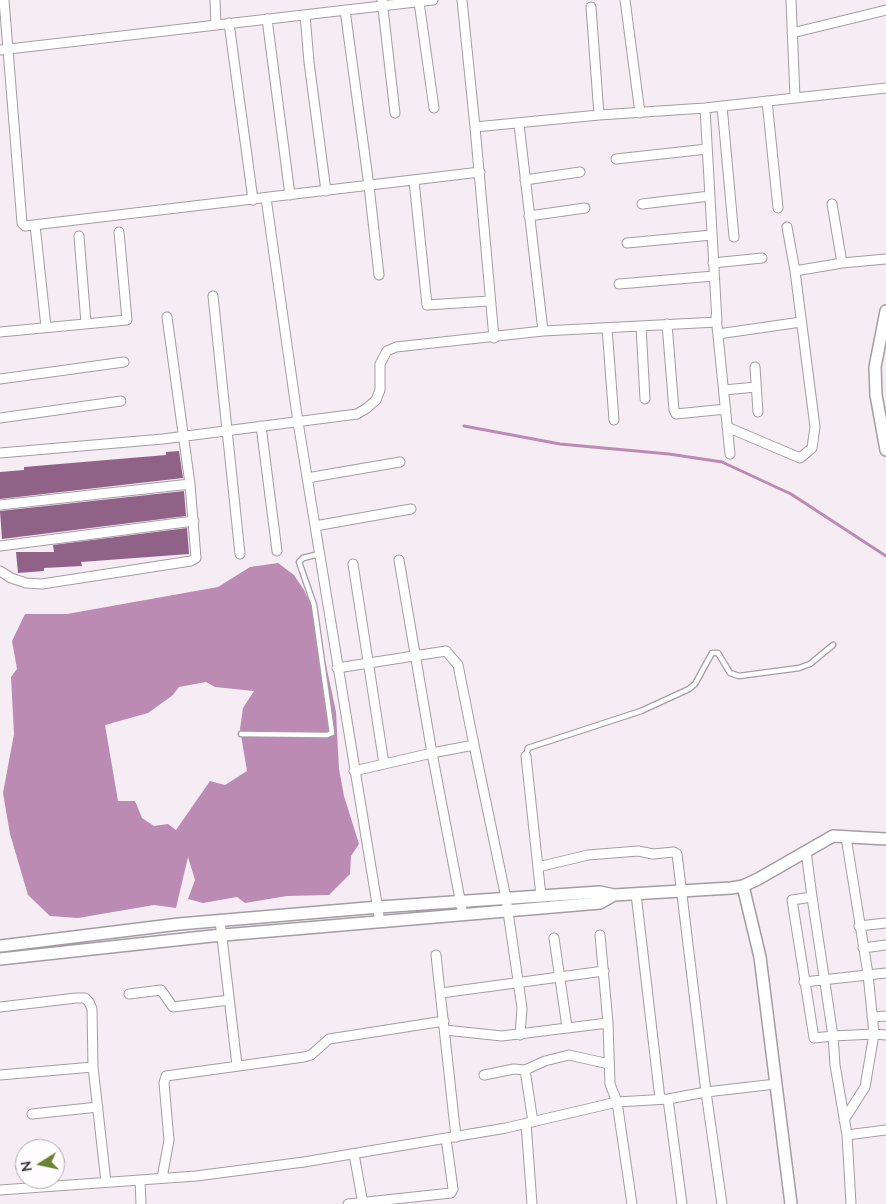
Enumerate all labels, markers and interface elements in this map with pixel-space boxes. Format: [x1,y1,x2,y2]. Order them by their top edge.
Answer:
north arrow [15,1139,65,1189]
text: N [16,1160,36,1173]

